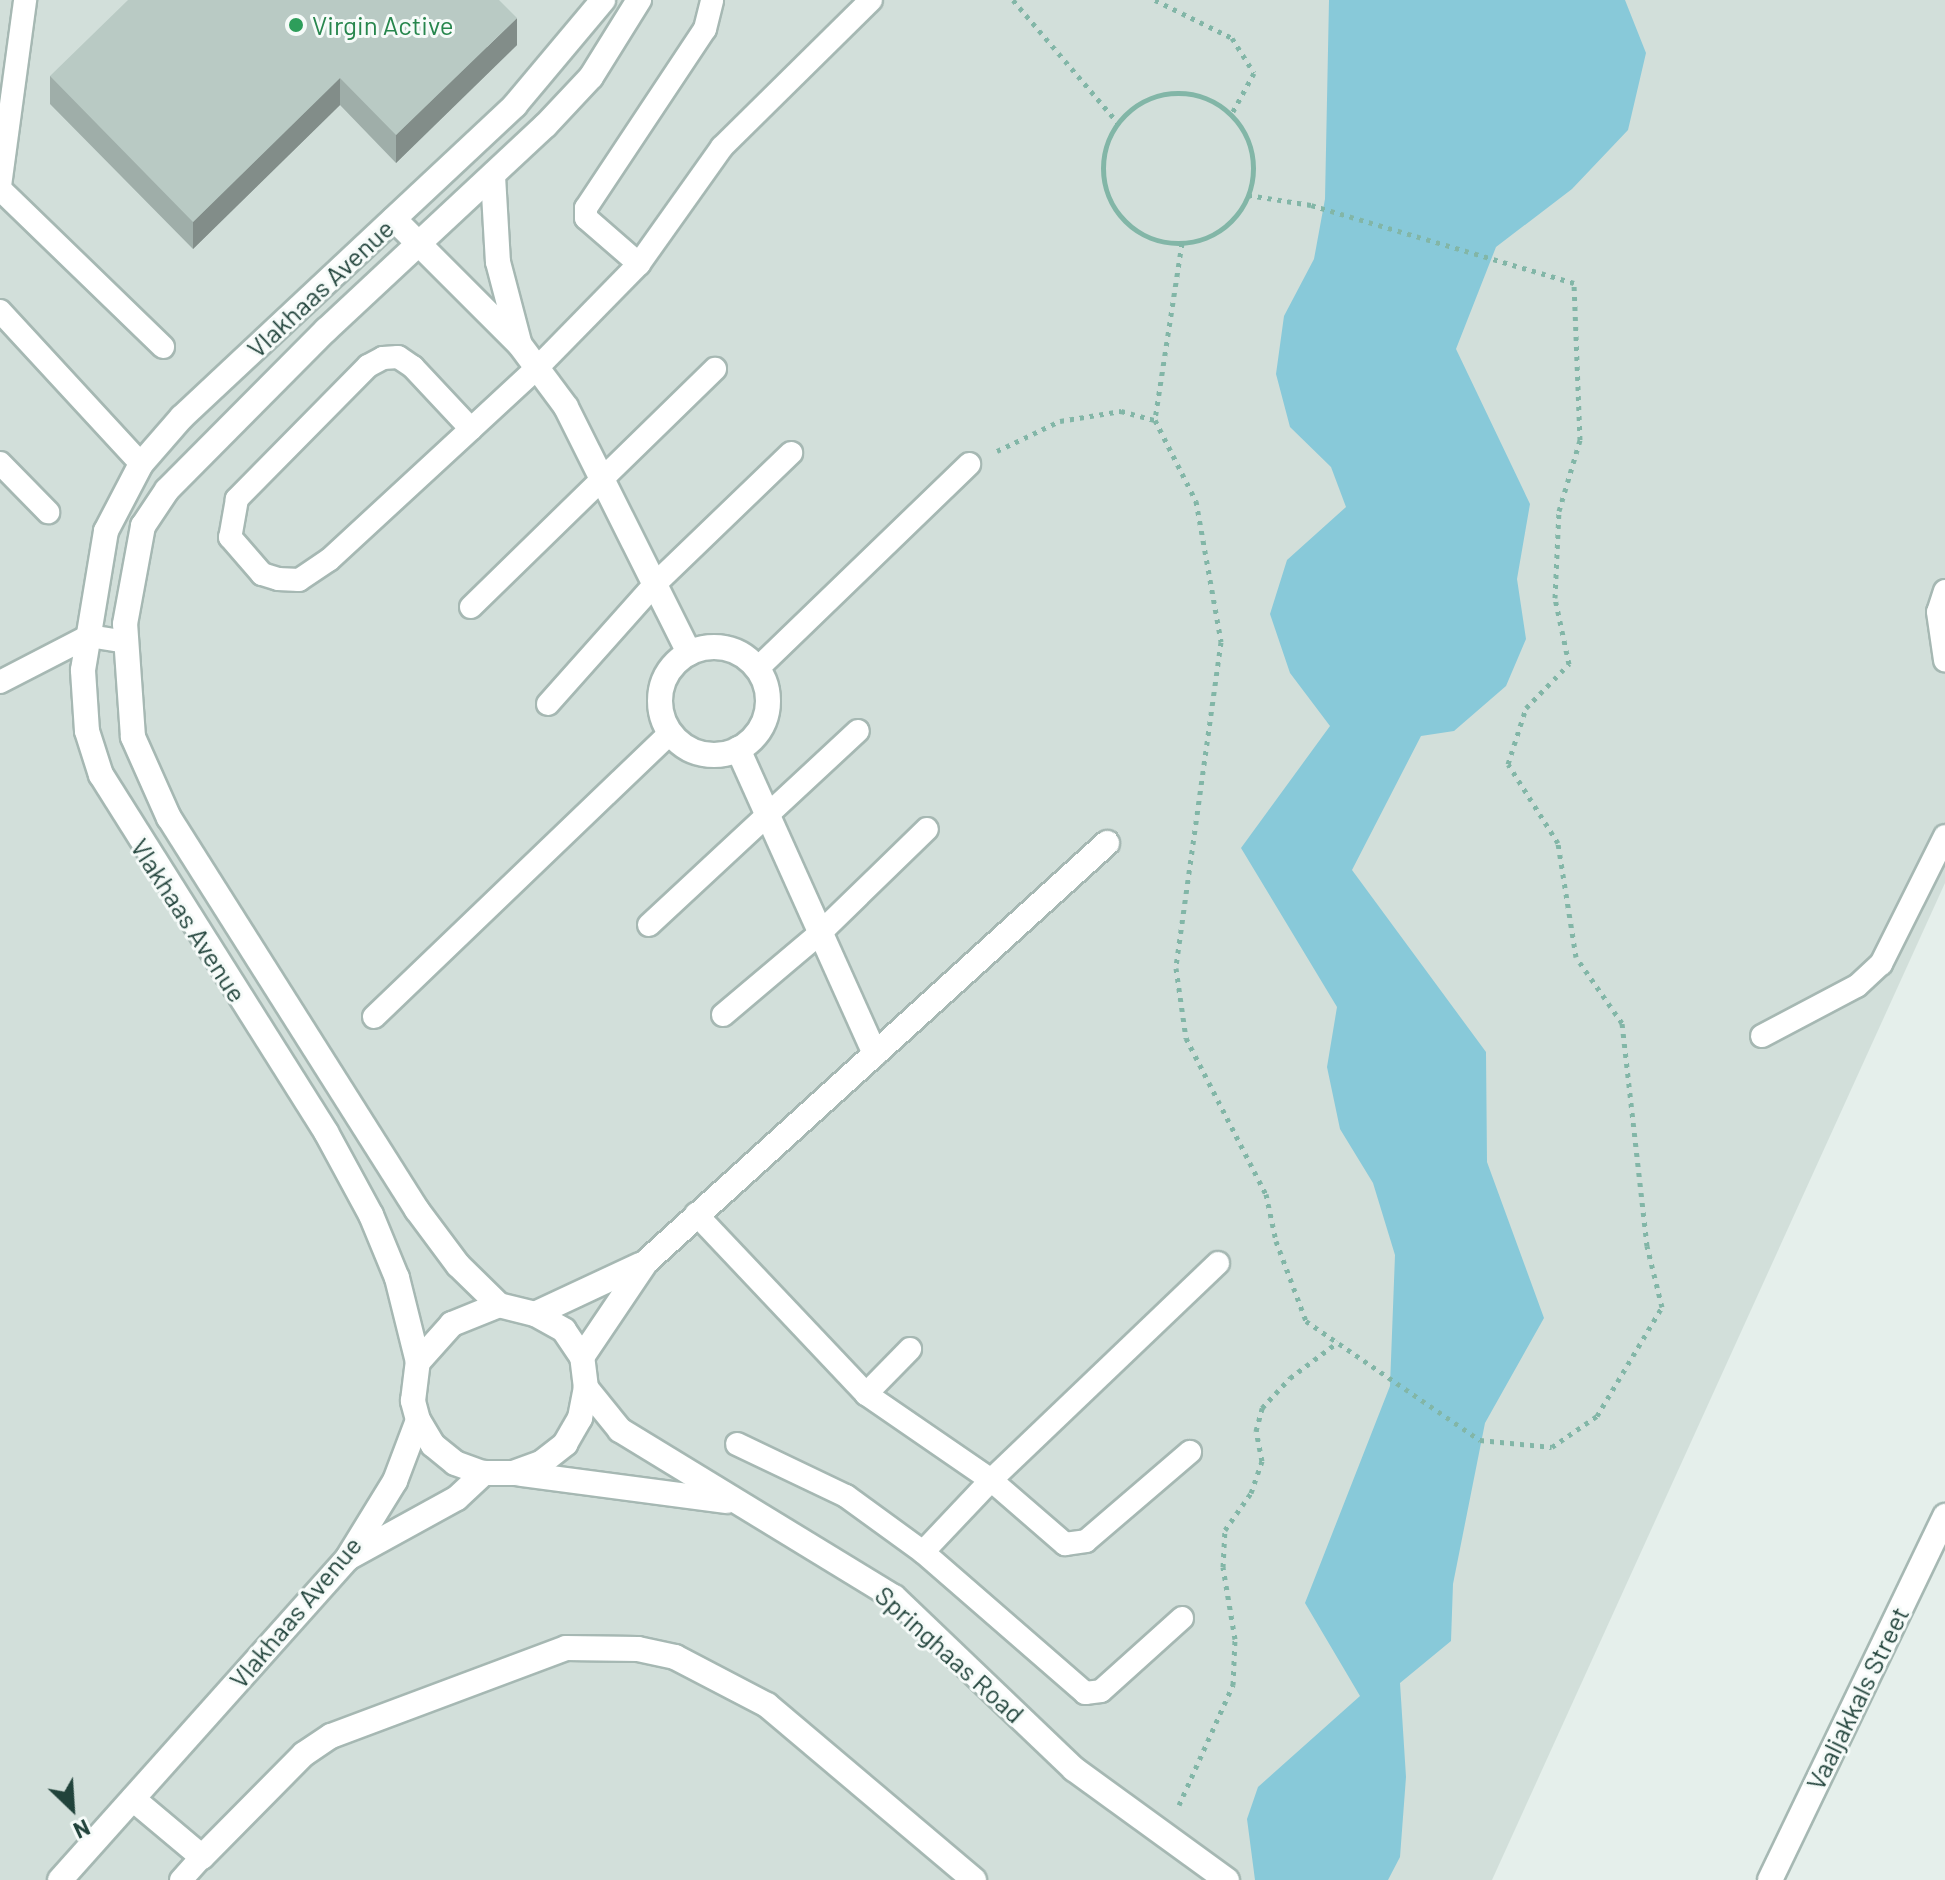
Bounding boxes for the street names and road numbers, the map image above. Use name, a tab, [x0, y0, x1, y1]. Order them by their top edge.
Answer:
street label: Vlakhaas Avenue	[240, 212, 400, 364]
street label: Vlakhaas Avenue	[125, 832, 253, 1008]
street label: Vlakhaas Avenue	[222, 1530, 368, 1694]
street label: Springhaas Road	[869, 1579, 1031, 1729]
street label: Vaaljakkals Street	[1799, 1601, 1915, 1795]

